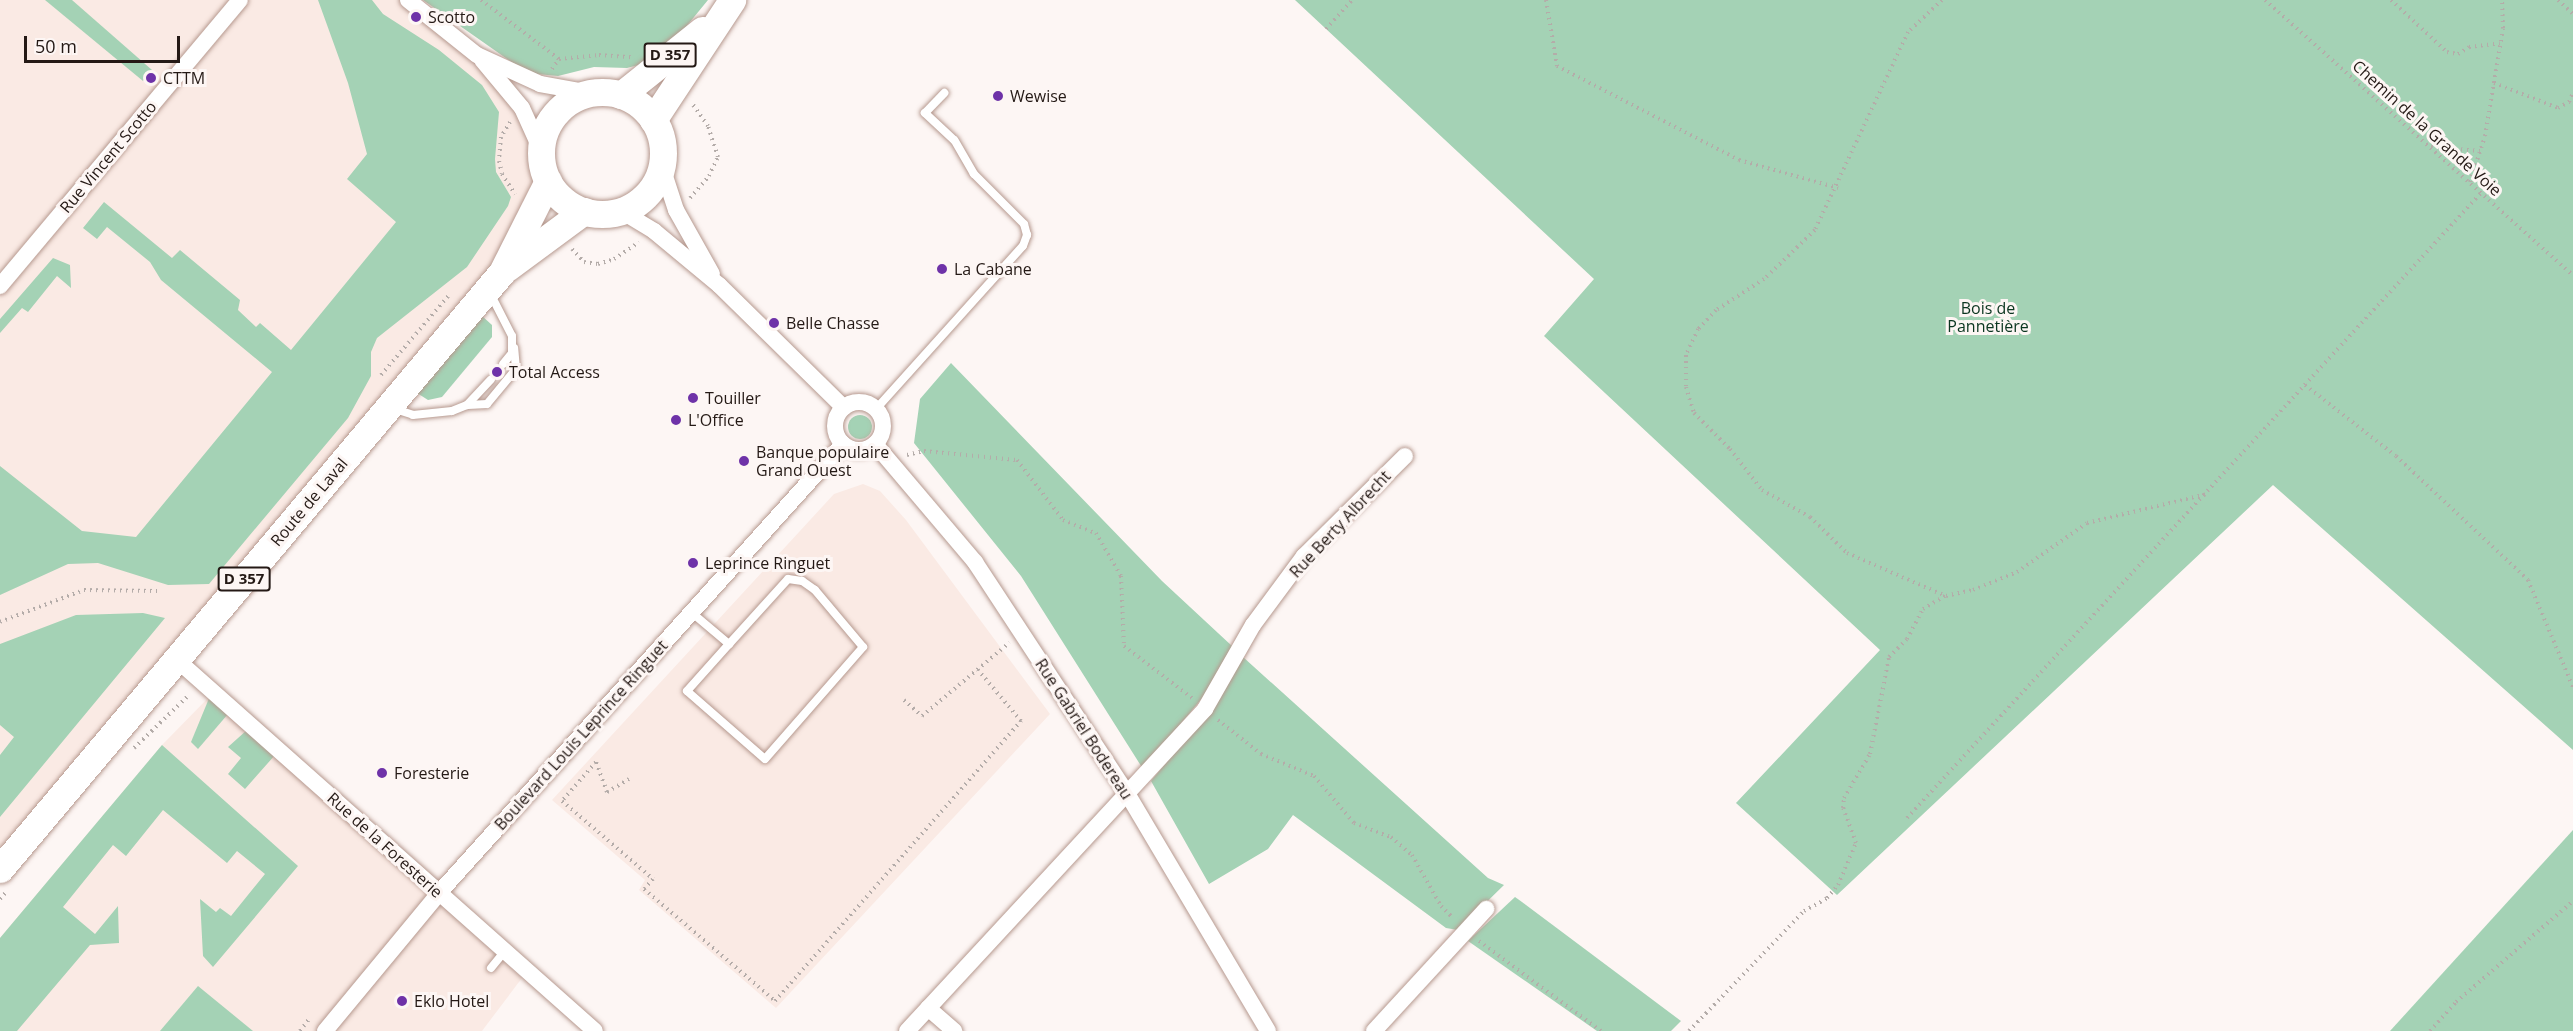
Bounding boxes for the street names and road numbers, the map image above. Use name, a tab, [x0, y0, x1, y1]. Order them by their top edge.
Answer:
road number: D 357	[643, 43, 697, 67]
street label: Chemin de la Grande Voie	[2349, 56, 2505, 200]
street label: Rue Vincent Scotto	[56, 97, 160, 217]
street label: Route de Laval	[267, 454, 351, 550]
street label: Rue Berty Albrecht	[1286, 467, 1394, 581]
road number: D 357	[217, 567, 271, 591]
street label: Boulevard Louis Leprince Ringuet	[491, 636, 671, 834]
street label: Rue Gabriel Bodereau	[1031, 655, 1137, 803]
street label: Rue de la Foresterie	[324, 788, 446, 902]

